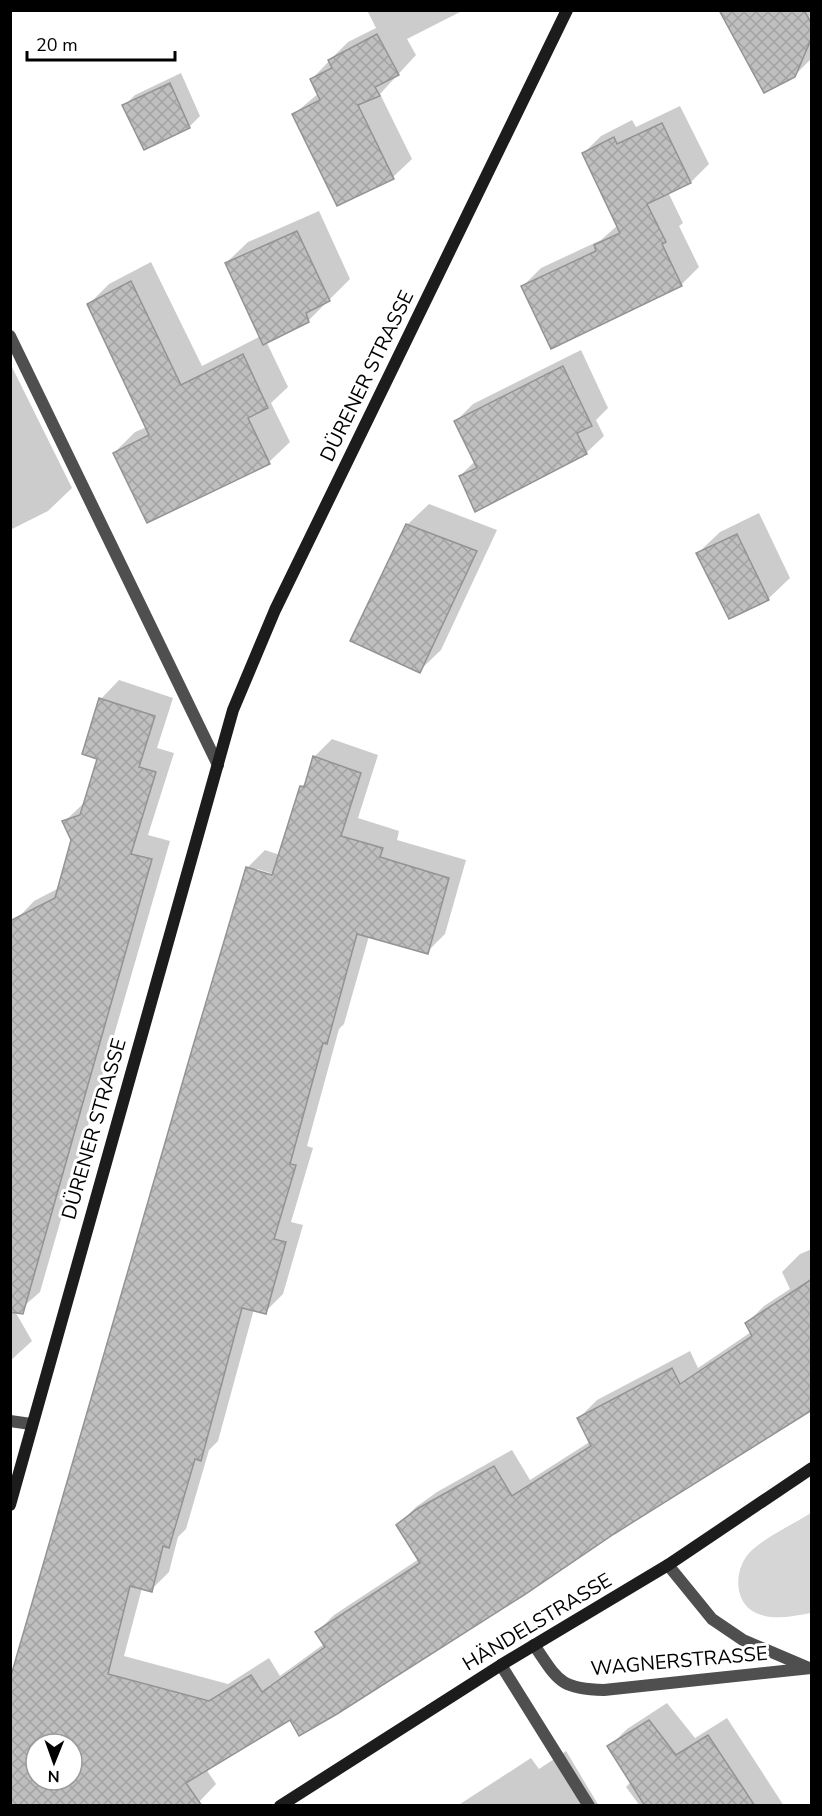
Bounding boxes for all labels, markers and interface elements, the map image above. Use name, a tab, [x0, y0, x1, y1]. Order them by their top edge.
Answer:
scale bar	[27, 24, 176, 62]
text: 20 m	[36, 33, 78, 57]
street label: DÜRENER STRASSE	[314, 286, 420, 466]
street label: DÜRENER STRASSE	[55, 1035, 133, 1223]
street label: HÄNDELSTRASSE	[457, 1567, 617, 1677]
street label: WAGNERSTRASSE	[589, 1640, 769, 1682]
north arrow	[24, 1732, 84, 1792]
text: N	[48, 1765, 60, 1787]

